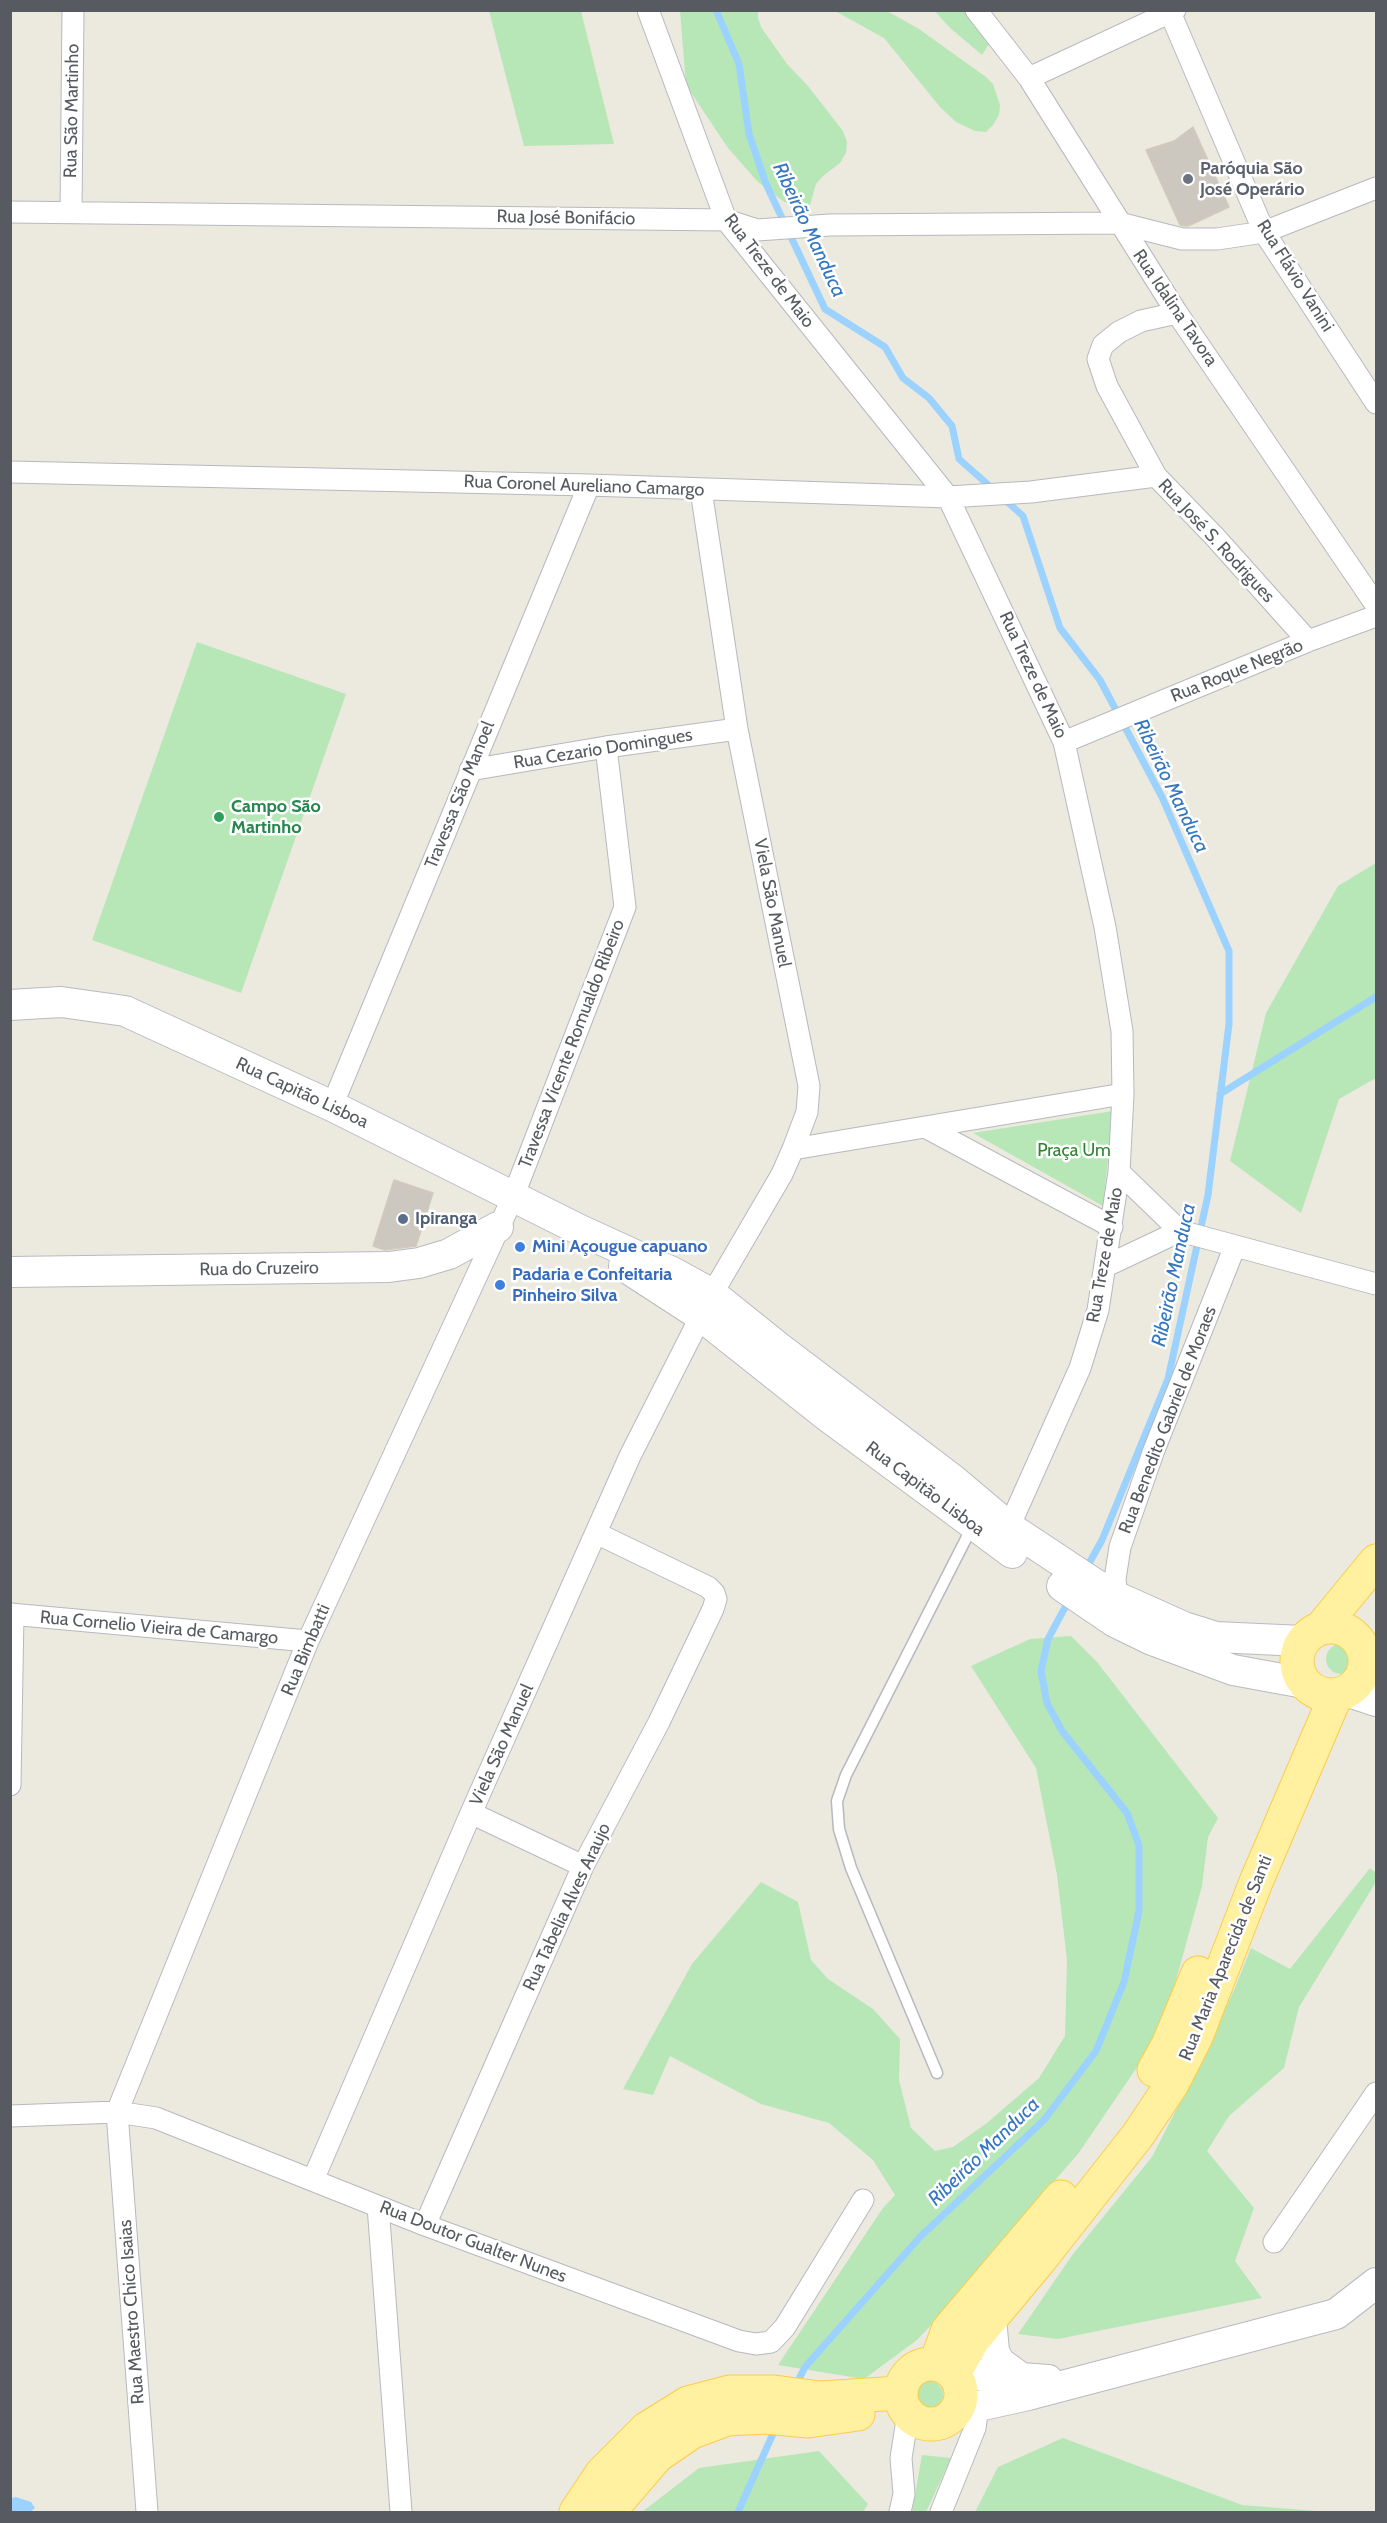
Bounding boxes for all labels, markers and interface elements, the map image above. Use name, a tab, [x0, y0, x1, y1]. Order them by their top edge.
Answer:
street label: Rua São Martinho	[60, 44, 84, 178]
place label: Paróquia São José Operário	[1200, 158, 1304, 201]
water label: Ribeirão Manduca	[767, 159, 851, 301]
marker: Paróquia São José Operário	[1181, 172, 1195, 186]
street label: Rua José Bonifácio	[497, 206, 635, 230]
street label: Rua Treze de Maio	[719, 210, 819, 332]
street label: Rua Flávio Vanini	[1252, 216, 1338, 336]
street label: Rua Idalina Tavora	[1128, 246, 1222, 370]
street label: Rua Coronel Aureliano Camargo	[463, 471, 705, 501]
street label: Rua José S. Rodrigues	[1153, 475, 1279, 607]
street label: Rua Treze de Maio	[994, 608, 1072, 742]
street label: Rua Roque Negrão	[1168, 635, 1306, 707]
water label: Ribeirão Manduca	[1128, 715, 1214, 857]
street label: Travessa São Manoel	[421, 718, 499, 872]
street label: Rua Cezario Domingues	[512, 724, 694, 774]
place label: Campo São Martinho	[231, 796, 321, 838]
marker: Campo São Martinho	[212, 810, 226, 824]
street label: Viela São Manuel	[749, 837, 795, 969]
street label: Travessa Vicente Romualdo Ribeiro	[514, 917, 630, 1171]
street label: Rua Capitão Lisboa	[232, 1053, 372, 1133]
park label: Praça Um	[1037, 1140, 1111, 1162]
street label: Rua Treze de Maio	[1082, 1186, 1128, 1324]
water label: Ribeirão Manduca	[1147, 1201, 1201, 1349]
place label: Ipiranga	[415, 1208, 477, 1230]
marker: Ipiranga	[396, 1212, 410, 1226]
place label: Mini Açougue capuano	[532, 1236, 708, 1258]
marker: Mini Açougue capuano	[513, 1240, 527, 1254]
street label: Rua do Cruzeiro	[199, 1257, 319, 1281]
place label: Padaria e Confeitaria Pinheiro Silva	[512, 1264, 672, 1306]
marker: Padaria e Confeitaria Pinheiro Silva	[493, 1278, 507, 1292]
street label: Rua Benedito Gabriel de Moraes	[1115, 1303, 1221, 1537]
street label: Rua Capitão Lisboa	[861, 1437, 989, 1541]
street label: Rua Bimbatti	[277, 1601, 335, 1699]
street label: Rua Cornelio Vieira de Camargo	[39, 1607, 279, 1649]
street label: Viela São Manuel	[466, 1681, 538, 1809]
street label: Rua Tabelia Alves Araujo	[519, 1820, 615, 1994]
street label: Rua Maria Aparecida de Santi	[1175, 1852, 1277, 2064]
water label: Ribeirão Manduca	[923, 2093, 1045, 2211]
street label: Rua Doutor Gualter Nunes	[376, 2196, 570, 2288]
street label: Rua Maestro Chico Isaias	[115, 2219, 149, 2405]

